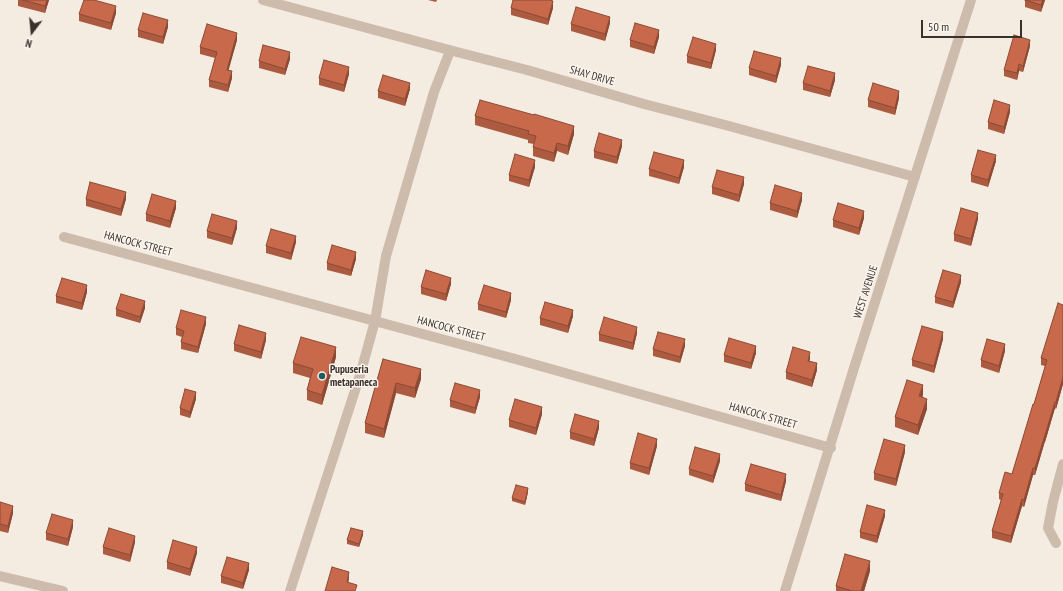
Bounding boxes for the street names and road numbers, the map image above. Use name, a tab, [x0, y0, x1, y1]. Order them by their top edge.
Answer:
street label: SHAY DRIVE	[568, 63, 616, 89]
street label: HANCOCK STREET	[103, 229, 173, 259]
street label: WEST AVENUE	[851, 264, 881, 320]
street label: HANCOCK STREET	[416, 314, 486, 344]
street label: HANCOCK STREET	[728, 400, 798, 432]

